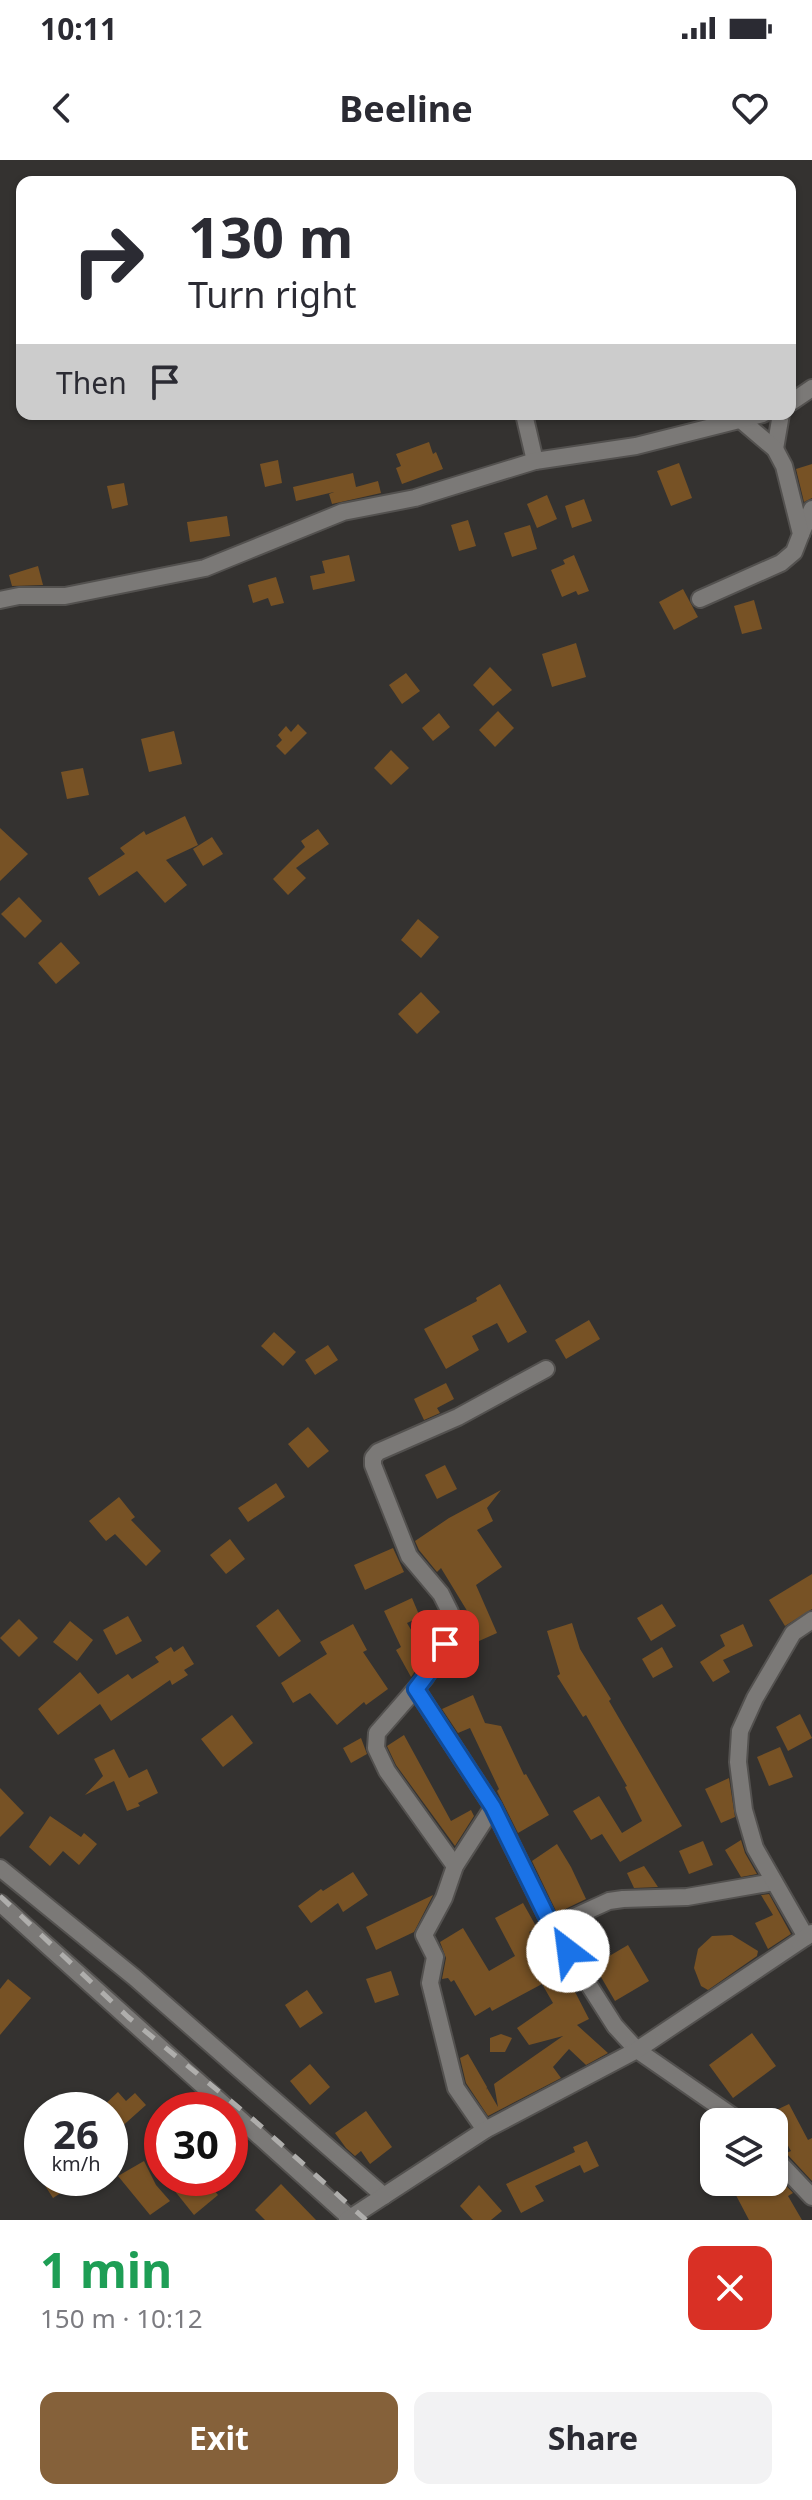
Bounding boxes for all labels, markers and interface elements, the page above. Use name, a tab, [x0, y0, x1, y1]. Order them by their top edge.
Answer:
text: 10:11	[40, 8, 117, 49]
text: Beeline	[339, 84, 473, 133]
icon: back	[40, 86, 84, 130]
icon: heart	[728, 86, 772, 130]
text: 130 m	[188, 198, 353, 274]
icon: right	[56, 208, 160, 312]
text: Turn right	[188, 270, 356, 319]
icon: arrive	[143, 360, 187, 404]
text: Then	[56, 362, 127, 403]
pin	[411, 1610, 479, 1678]
icon: arrive	[423, 1622, 467, 1666]
position arrow	[526, 1909, 610, 1993]
speed limit sign: 30	[144, 2092, 248, 2196]
text: 26	[53, 2106, 99, 2161]
map controls	[700, 2108, 788, 2196]
button: layers	[700, 2108, 788, 2196]
text: km/h	[51, 2150, 101, 2177]
text: 1 min	[40, 2237, 172, 2302]
button: close	[688, 2246, 772, 2330]
text: 150 m · 10:12	[40, 2300, 203, 2336]
button: Exit	[40, 2392, 398, 2484]
button: Share	[414, 2392, 772, 2484]

